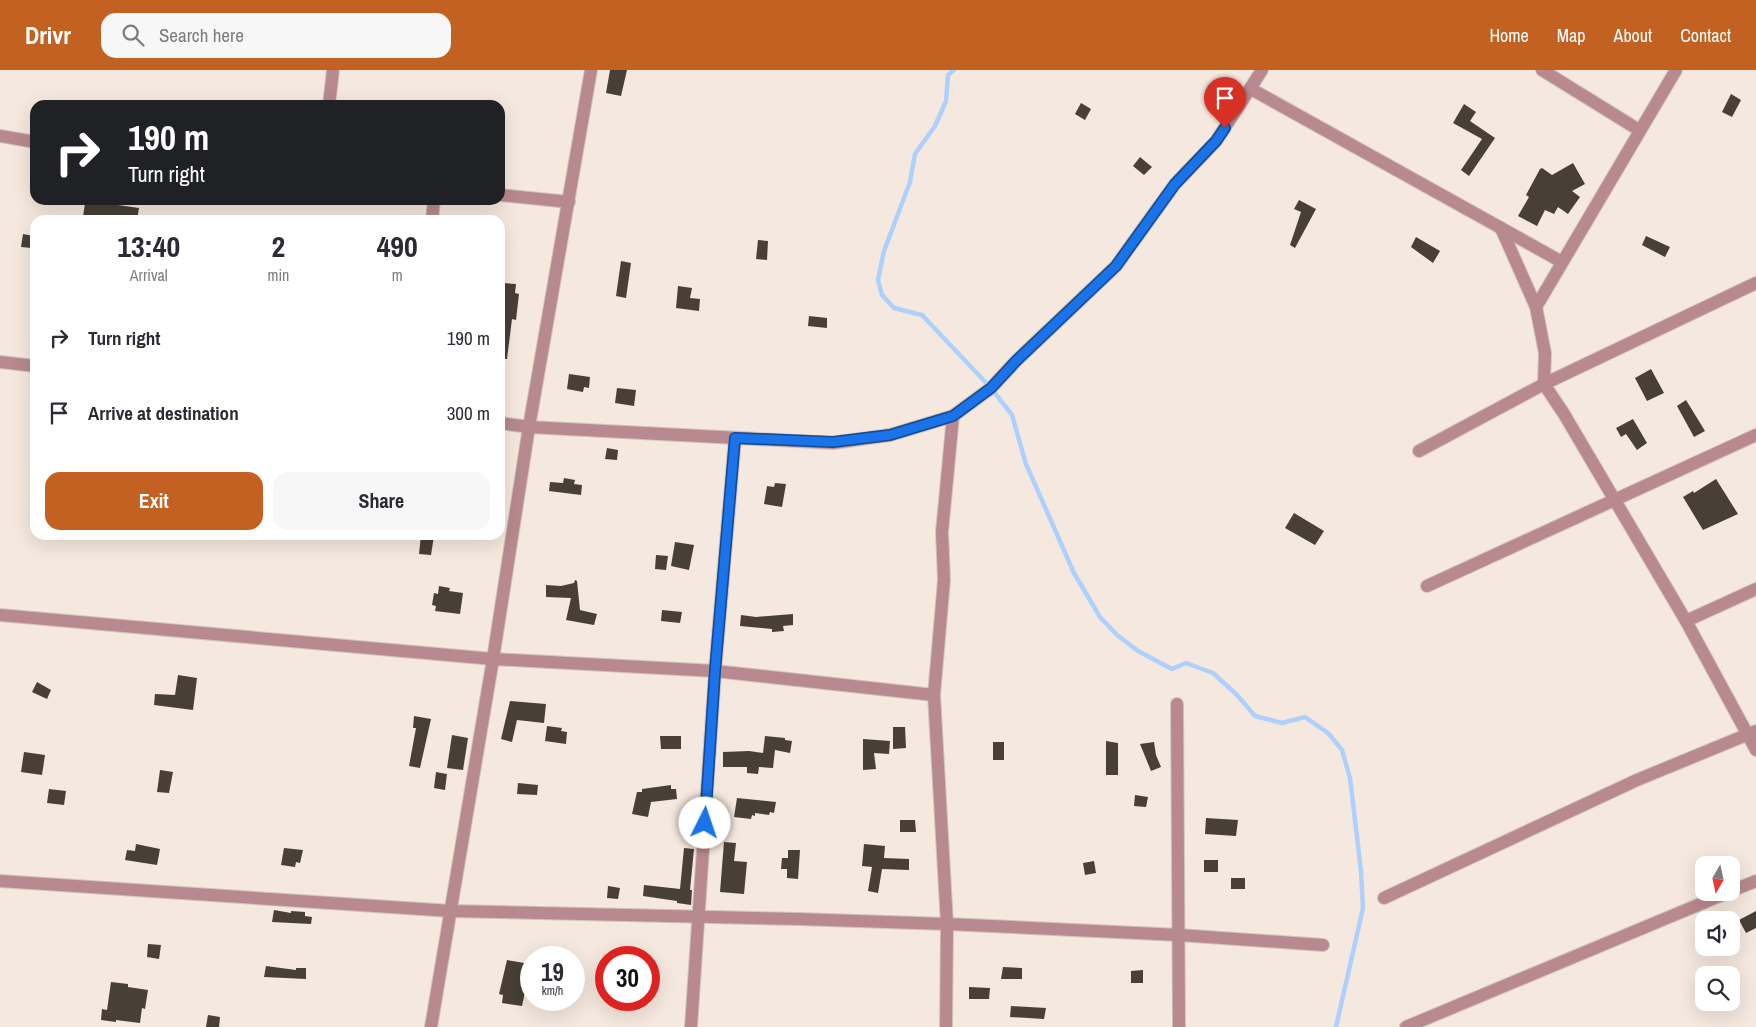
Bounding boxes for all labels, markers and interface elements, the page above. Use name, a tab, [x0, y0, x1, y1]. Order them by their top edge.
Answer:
search box	[101, 13, 451, 58]
text: Drivr	[25, 19, 71, 51]
icon: search	[119, 21, 147, 49]
text: Search here	[159, 22, 244, 48]
text: Home	[1489, 23, 1529, 48]
text: Map	[1557, 23, 1586, 48]
text: About	[1614, 23, 1652, 48]
text: Contact	[1680, 23, 1731, 48]
pin	[1204, 77, 1246, 128]
icon: arrive	[1211, 84, 1239, 112]
text: 190 m	[128, 114, 209, 161]
icon: right	[45, 120, 110, 185]
text: Turn right	[128, 159, 205, 189]
text: 13:40	[117, 226, 180, 266]
text: 2	[272, 226, 285, 266]
text: 490	[377, 226, 418, 266]
text: Arrival	[130, 264, 168, 286]
text: min	[267, 264, 289, 286]
text: m	[392, 264, 403, 286]
icon: right	[45, 324, 73, 352]
text: Turn right	[88, 325, 160, 351]
text: 190 m	[447, 325, 490, 351]
icon: arrive	[45, 399, 73, 427]
text: Arrive at destination	[88, 400, 239, 426]
text: 300 m	[447, 400, 490, 426]
button: Exit	[45, 472, 263, 530]
button: Share	[273, 472, 490, 530]
position arrow	[678, 796, 730, 848]
north arrow	[1695, 856, 1740, 901]
map controls	[1695, 856, 1740, 1011]
button: sound	[1695, 911, 1740, 956]
speed limit sign: 30	[595, 946, 660, 1011]
text: 19	[541, 955, 564, 989]
button: search	[1695, 966, 1740, 1011]
text: km/h	[542, 983, 563, 999]

